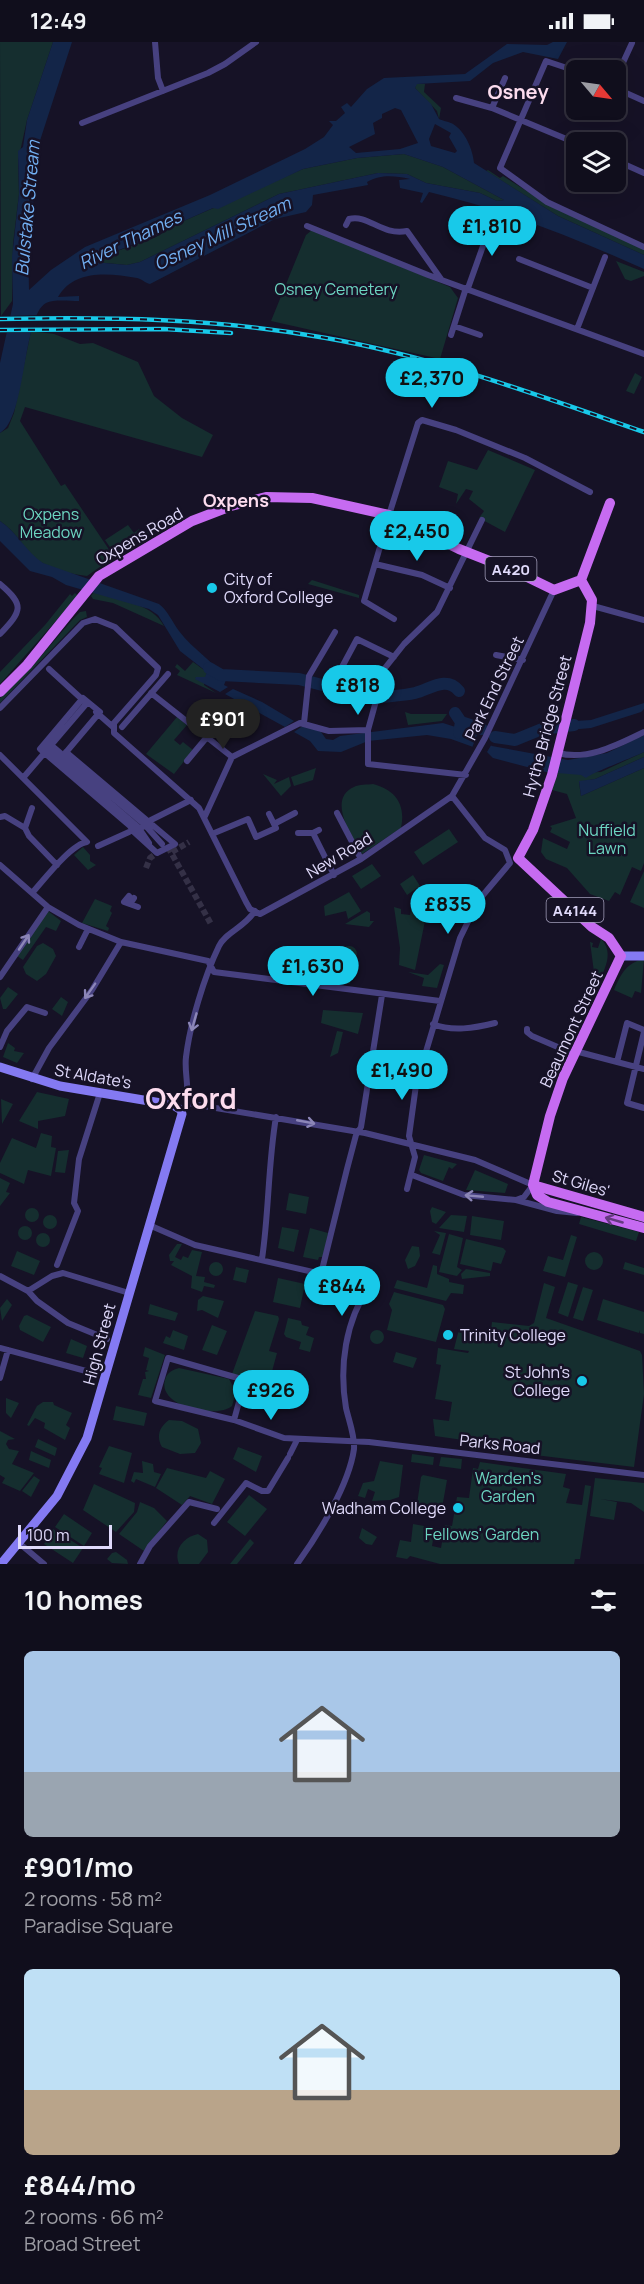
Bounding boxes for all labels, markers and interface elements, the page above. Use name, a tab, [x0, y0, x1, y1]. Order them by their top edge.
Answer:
text: 12:49	[30, 6, 87, 36]
north arrow	[566, 60, 626, 120]
map controls	[566, 60, 626, 192]
district label: Osney	[487, 78, 549, 105]
button: layers	[566, 132, 626, 192]
water label: Bulstake Stream	[9, 138, 45, 277]
water label: Osney Mill Stream	[150, 190, 296, 275]
water label: River Thames	[75, 203, 187, 274]
pin: £1,810	[443, 206, 541, 257]
text: £1,810	[462, 212, 522, 239]
park label: Osney Cemetery	[274, 278, 398, 300]
pin: £2,370	[383, 358, 481, 409]
text: £2,370	[400, 364, 464, 391]
district label: Oxpens	[203, 488, 269, 512]
street label: Oxpens Road	[91, 502, 187, 570]
park label: Oxpens Meadow	[20, 503, 82, 543]
pin: £2,450	[368, 511, 466, 562]
text: £2,450	[384, 517, 450, 544]
road number: A420	[486, 557, 536, 581]
place label: City of Oxford College	[224, 568, 333, 608]
marker: City of Oxford College	[205, 581, 219, 595]
street label: Park End Street	[459, 632, 529, 744]
street label: Hythe Bridge Street	[517, 652, 577, 800]
pin: £818	[322, 665, 394, 716]
text: £818	[336, 671, 380, 698]
pin: £901	[187, 699, 259, 750]
text: £901	[200, 705, 246, 732]
park label: Nuffield Lawn	[578, 819, 636, 859]
street label: New Road	[302, 827, 376, 883]
pin: £835	[412, 884, 484, 935]
text: £835	[424, 890, 472, 917]
road number: A4144	[546, 898, 604, 922]
one-way arrow	[18, 934, 30, 951]
pin: £1,630	[264, 946, 362, 997]
text: £1,630	[282, 952, 344, 979]
street label: Beaumont Street	[534, 967, 608, 1091]
one-way arrow	[84, 983, 96, 999]
one-way arrow	[188, 1012, 199, 1031]
pin: £1,490	[353, 1050, 451, 1101]
text: £1,490	[371, 1056, 433, 1083]
street label: St Aldate's	[53, 1058, 133, 1094]
district label: Oxford	[145, 1079, 237, 1117]
one-way arrow	[296, 1117, 316, 1128]
street label: St Giles'	[550, 1164, 612, 1202]
one-way arrow	[465, 1190, 484, 1201]
one-way arrow	[604, 1214, 623, 1225]
pin: £844	[306, 1266, 378, 1317]
text: £844	[318, 1272, 366, 1299]
street label: High Street	[78, 1301, 120, 1387]
place label: Trinity College	[460, 1324, 566, 1346]
marker: Trinity College	[441, 1328, 455, 1342]
place label: St John's College	[505, 1361, 570, 1401]
pin: £926	[235, 1370, 307, 1421]
marker: St John's College	[575, 1374, 589, 1388]
text: £926	[247, 1376, 295, 1403]
street label: Parks Road	[458, 1429, 542, 1459]
park label: Warden's Garden	[475, 1467, 541, 1507]
place label: Wadham College	[322, 1497, 446, 1519]
marker: Wadham College	[451, 1501, 465, 1515]
scale bar	[18, 1522, 112, 1550]
park label: Fellows' Garden	[425, 1523, 539, 1545]
text: 100 m	[27, 1524, 70, 1546]
text: 10 homes	[24, 1582, 143, 1618]
icon: filters	[587, 1584, 620, 1617]
icon: home	[268, 1690, 376, 1798]
text: £901/mo	[24, 1849, 133, 1885]
text: 2 rooms · 58 m²	[24, 1885, 162, 1912]
text: Paradise Square	[24, 1912, 173, 1939]
icon: home	[268, 2008, 376, 2116]
text: £844/mo	[24, 2167, 136, 2203]
text: 2 rooms · 66 m²	[24, 2203, 164, 2230]
text: Broad Street	[24, 2230, 141, 2257]

